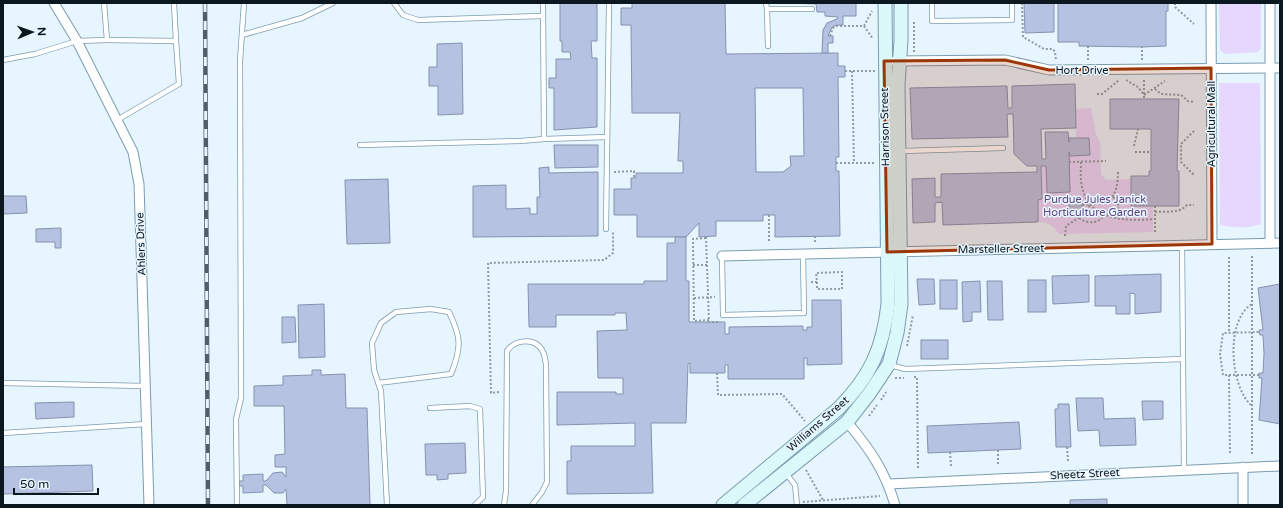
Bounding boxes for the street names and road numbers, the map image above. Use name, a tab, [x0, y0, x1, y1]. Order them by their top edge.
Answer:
street label: Hort Drive	[1055, 64, 1109, 77]
street label: Agricultural Mall	[1205, 81, 1218, 167]
street label: Harrison Street	[878, 88, 892, 166]
street label: Ahlers Drive	[133, 212, 149, 276]
street label: Marsteller Street	[957, 242, 1045, 256]
street label: Williams Street	[784, 394, 852, 454]
street label: Sheetz Street	[1050, 466, 1120, 482]

